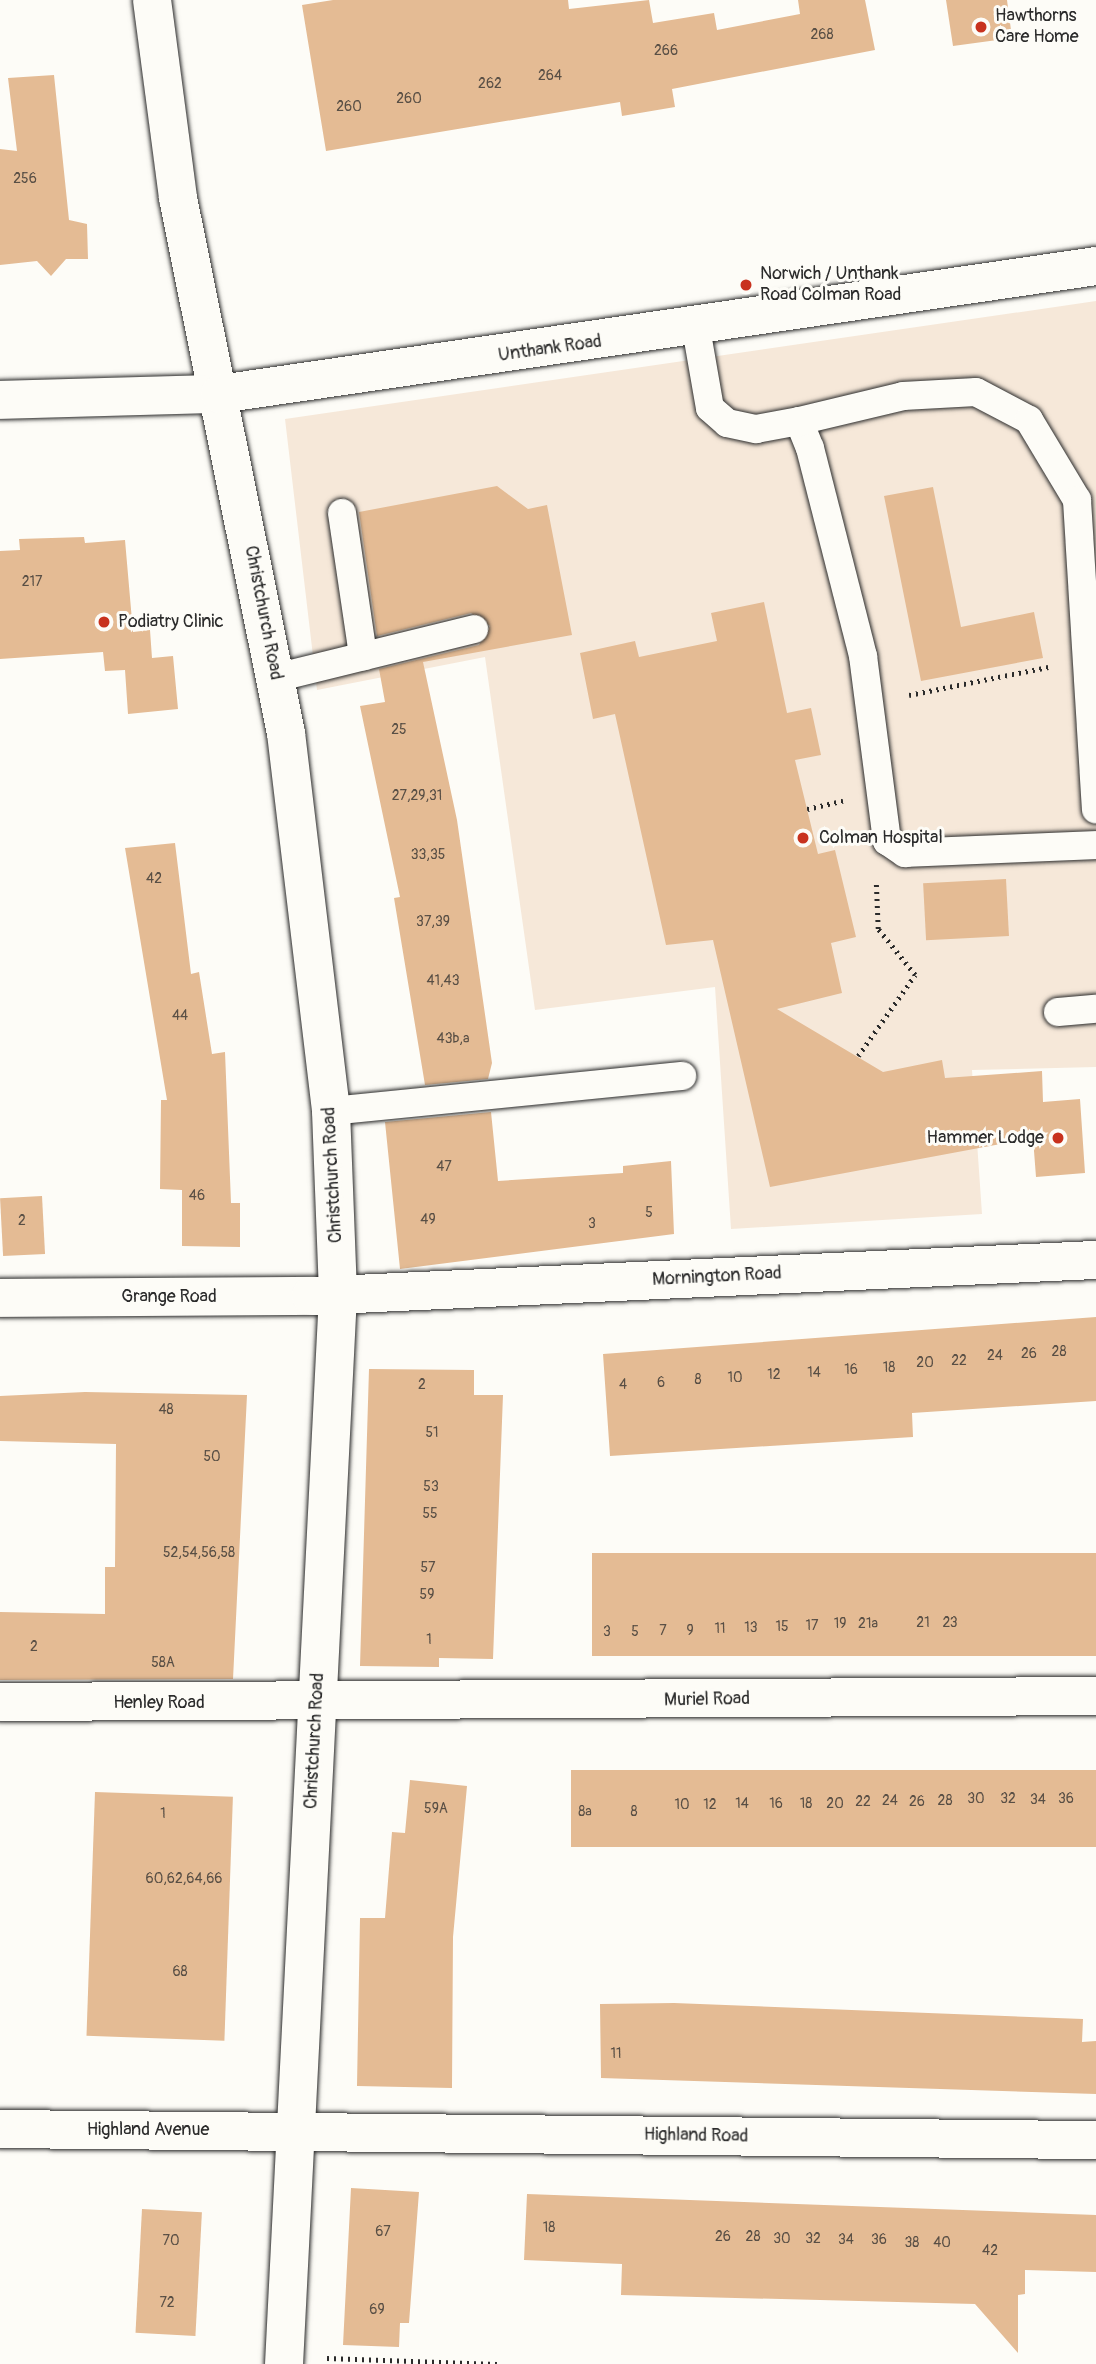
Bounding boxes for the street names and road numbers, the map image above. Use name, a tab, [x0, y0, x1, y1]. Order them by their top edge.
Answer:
street label: Unthank Road	[497, 331, 603, 367]
street label: Christchurch Road	[239, 544, 287, 682]
street label: Christchurch Road	[319, 1106, 347, 1244]
street label: Mornington Road	[652, 1263, 782, 1291]
street label: Grange Road	[121, 1286, 217, 1308]
street label: Christchurch Road	[301, 1672, 329, 1810]
street label: Muriel Road	[664, 1688, 750, 1712]
street label: Henley Road	[113, 1692, 205, 1714]
street label: Highland Avenue	[87, 2119, 209, 2141]
street label: Highland Road	[644, 2124, 748, 2148]

